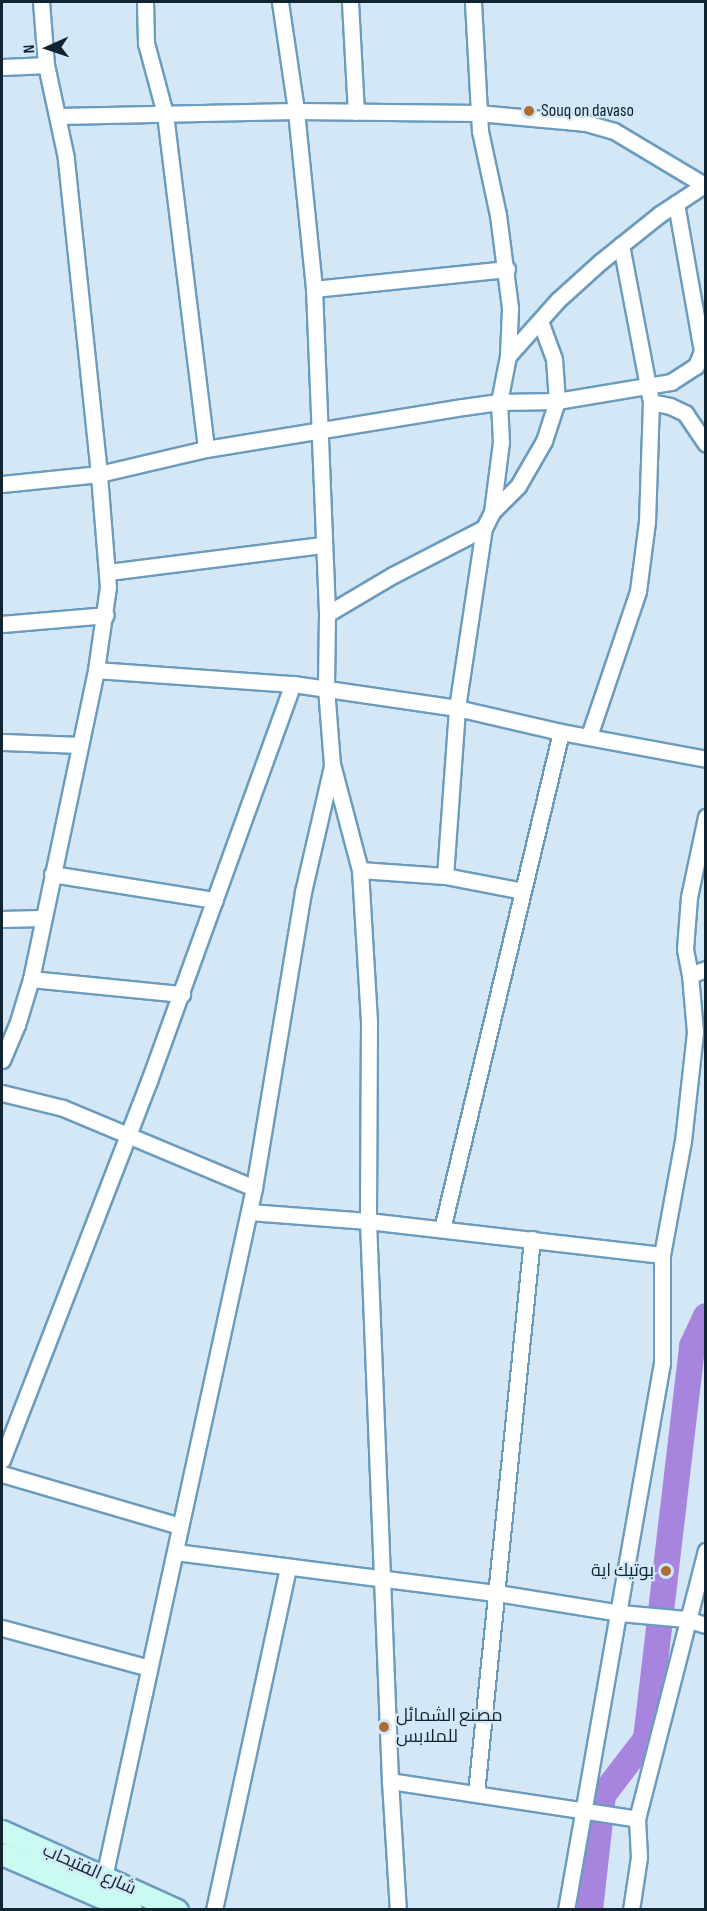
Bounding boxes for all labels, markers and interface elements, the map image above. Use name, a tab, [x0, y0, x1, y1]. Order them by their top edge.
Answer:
north arrow	[18, 18, 78, 78]
text: N	[20, 44, 39, 54]
place label: Souq on davaso	[541, 100, 634, 122]
marker: Souq on davaso	[522, 104, 536, 118]
place label: بوتيك اية	[591, 1560, 654, 1582]
marker: بوتيك اية	[659, 1564, 673, 1578]
place label: مصنع الشمائل للملابس	[396, 1706, 503, 1748]
marker: مصنع الشمائل للملابس	[377, 1720, 391, 1734]
street label: شارع الفتيحاب	[39, 1840, 139, 1900]

